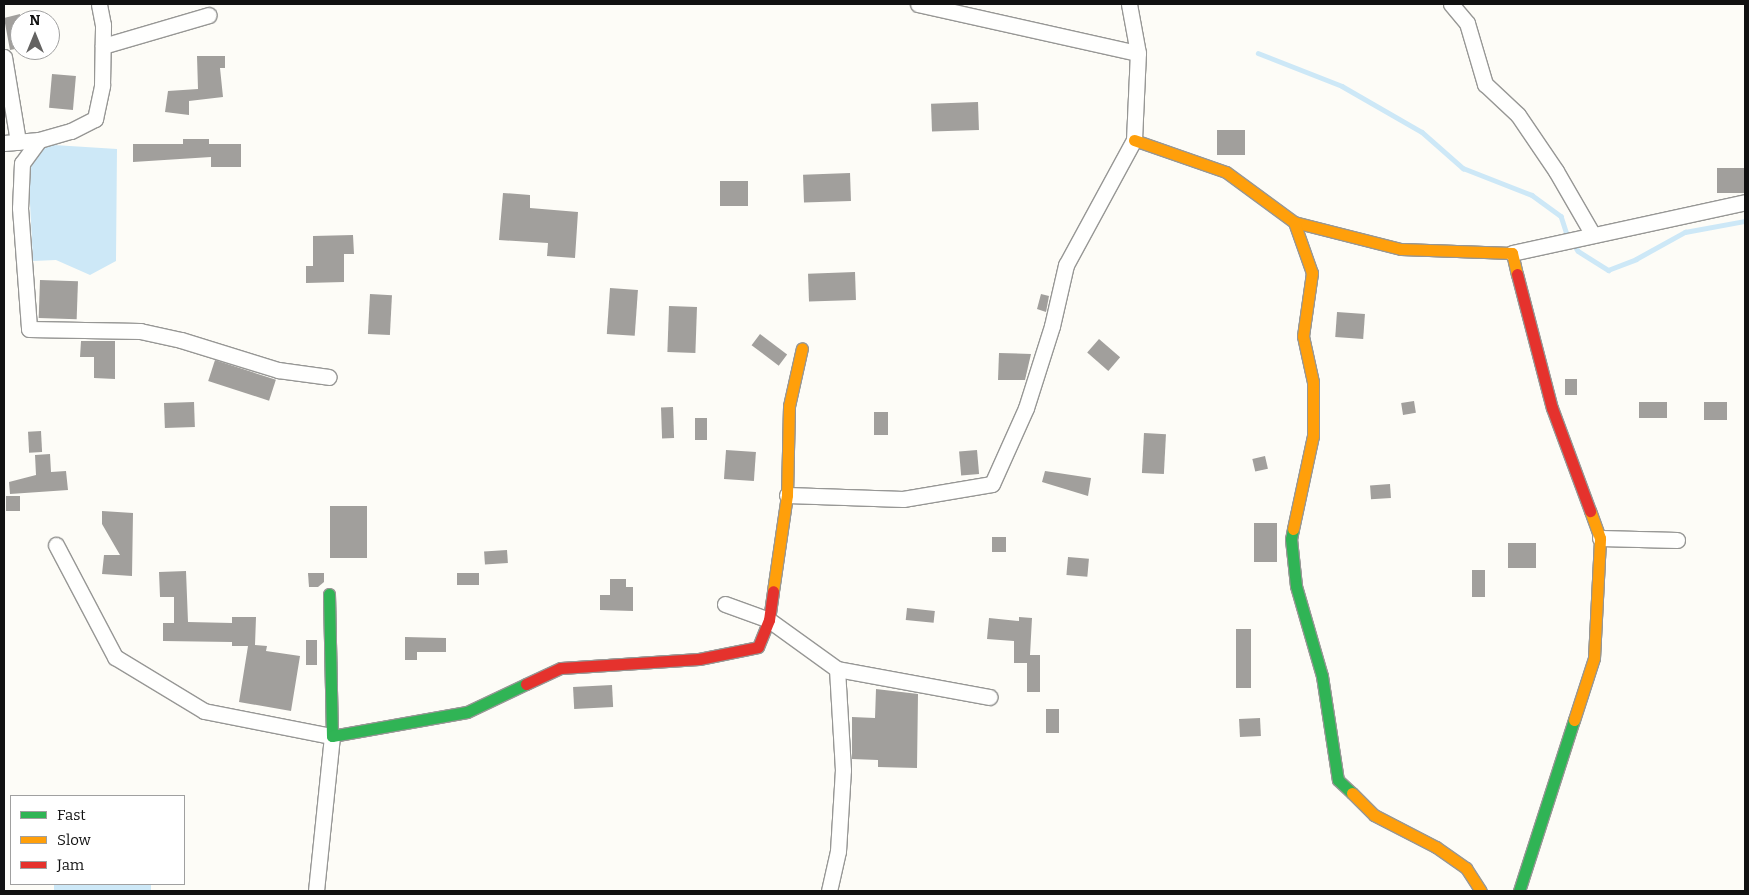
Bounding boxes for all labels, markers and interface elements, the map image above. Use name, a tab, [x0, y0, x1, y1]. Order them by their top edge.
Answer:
north arrow	[10, 10, 60, 60]
text: N	[30, 12, 40, 29]
legend	[10, 795, 185, 885]
text: Fast	[57, 806, 86, 824]
text: Slow	[57, 831, 91, 849]
text: Jam	[57, 856, 84, 874]

